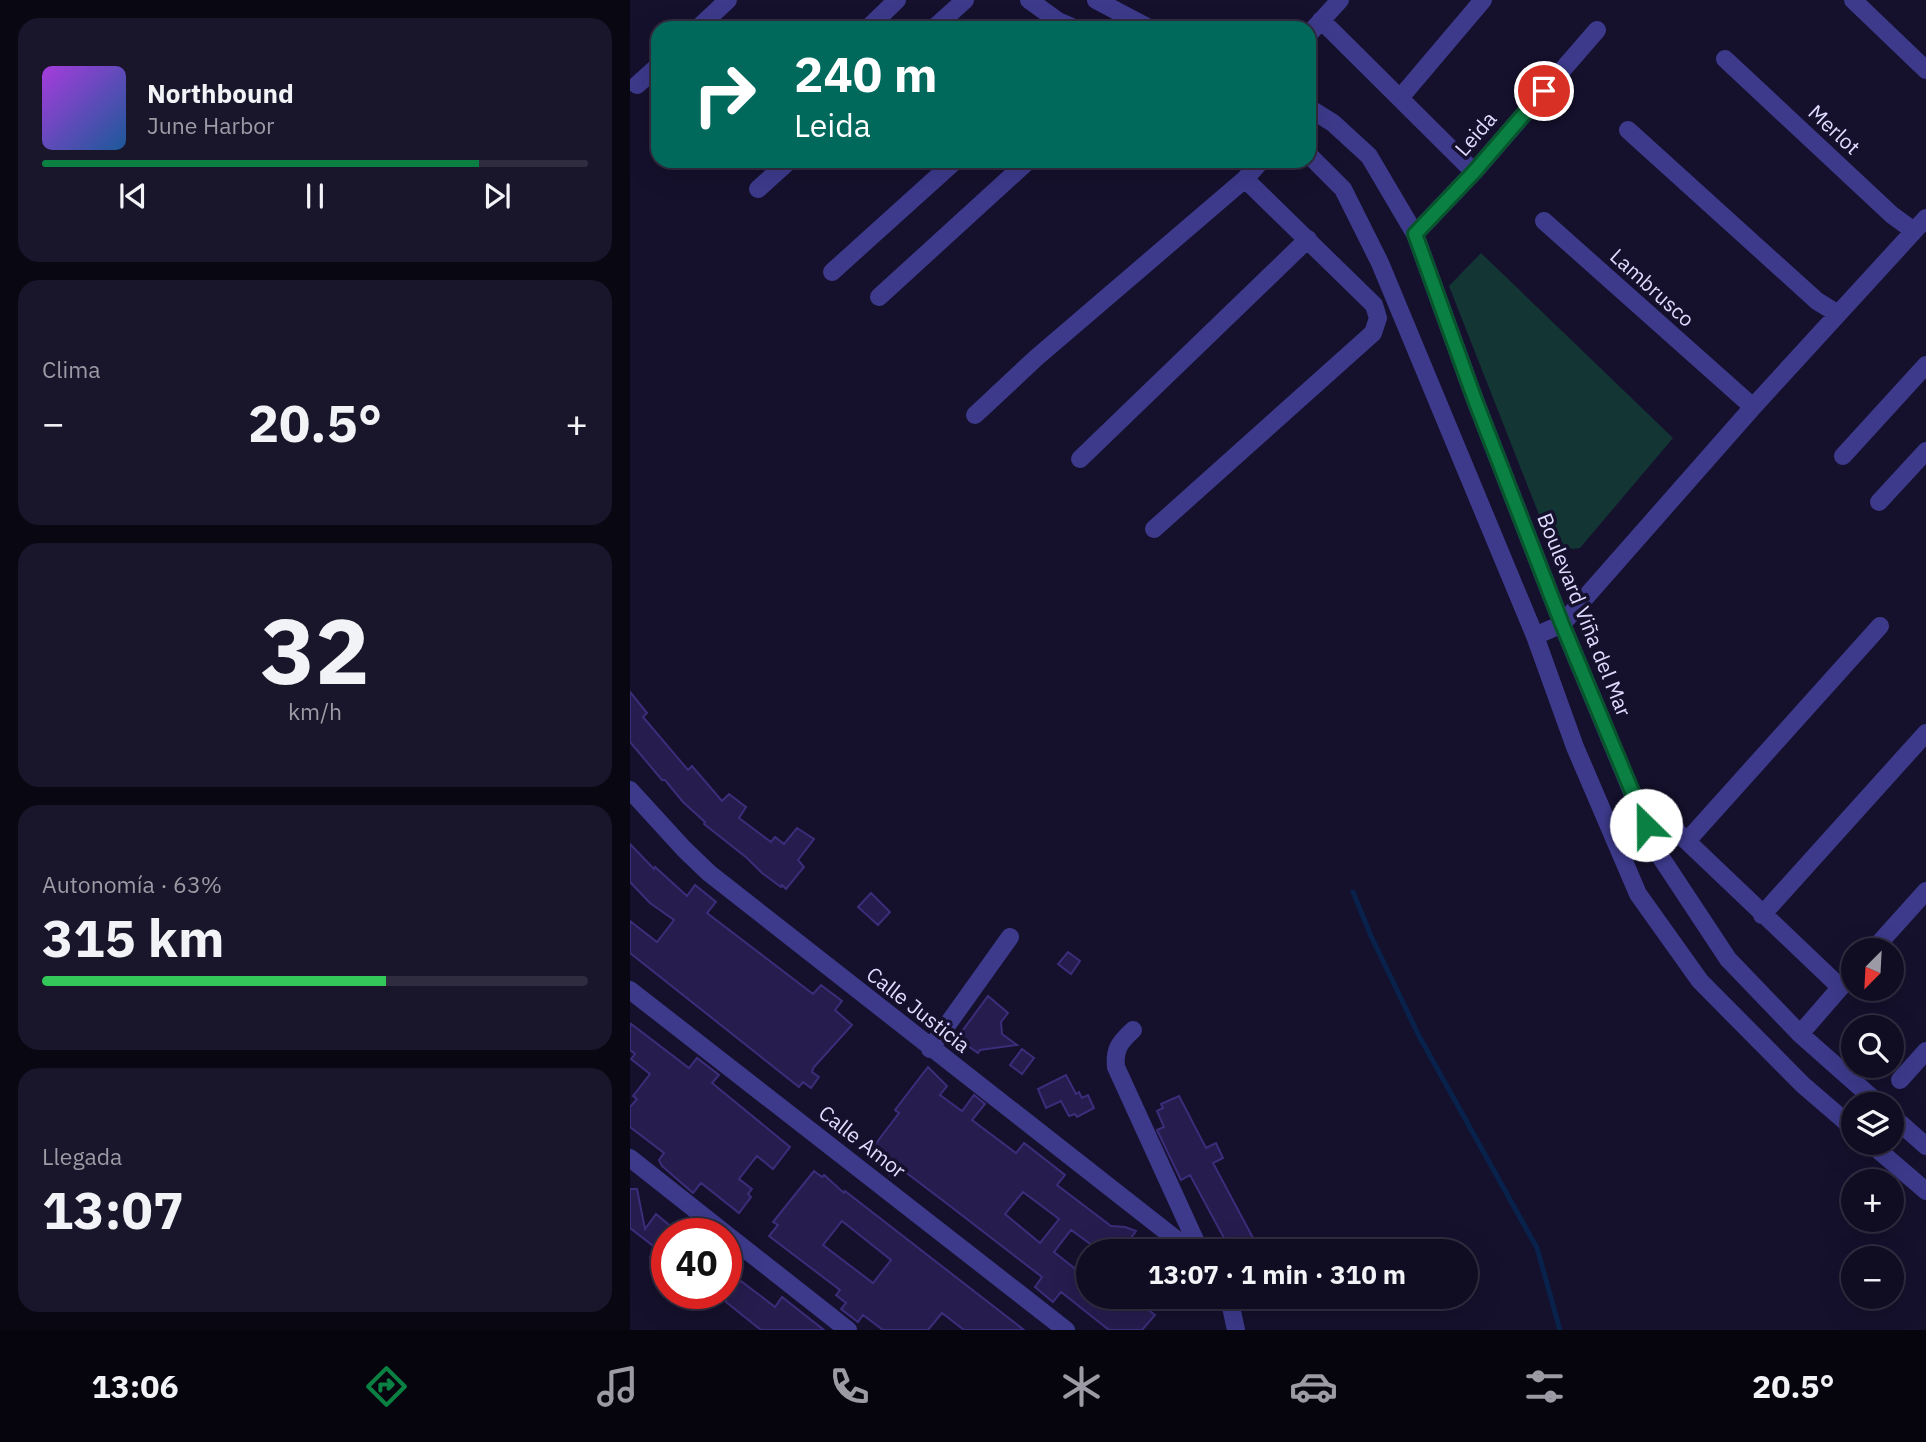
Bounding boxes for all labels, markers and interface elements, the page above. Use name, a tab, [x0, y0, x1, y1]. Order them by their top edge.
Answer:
text: 240 m	[794, 42, 938, 105]
icon: right	[679, 49, 770, 140]
pin	[1514, 61, 1574, 121]
icon: arrive	[1525, 72, 1563, 110]
text: Northbound	[147, 76, 294, 110]
street label: Merlot	[1803, 98, 1867, 160]
text: Leida	[794, 104, 871, 146]
street label: Leida	[1448, 105, 1502, 162]
text: June Harbor	[147, 110, 275, 140]
icon: previous	[114, 177, 152, 215]
icon: pause	[296, 177, 334, 215]
icon: next	[478, 177, 516, 215]
street label: Lambrusco	[1605, 242, 1701, 333]
text: Clima	[42, 354, 101, 384]
text: 20.5°	[248, 389, 382, 456]
text: −	[42, 398, 65, 447]
text: +	[565, 398, 588, 447]
street label: Boulevard Viña del Mar	[1531, 509, 1639, 721]
text: 32	[260, 591, 370, 709]
text: km/h	[288, 696, 342, 726]
position arrow	[1609, 788, 1683, 862]
text: Autonomía · 63%	[42, 869, 222, 899]
text: 315 km	[42, 904, 224, 971]
north arrow	[1841, 938, 1904, 1001]
map controls	[1841, 938, 1904, 1309]
street label: Calle Justicia	[861, 960, 976, 1059]
button: search	[1841, 1015, 1904, 1078]
button: layers	[1841, 1092, 1904, 1155]
street label: Calle Amor	[813, 1098, 912, 1184]
text: Llegada	[42, 1141, 122, 1171]
button: +	[1841, 1169, 1904, 1232]
text: 13:07	[42, 1176, 184, 1243]
speed limit sign: 40	[651, 1218, 742, 1309]
button: −	[1841, 1246, 1904, 1309]
text: 13:07 · 1 min · 310 m	[1148, 1257, 1406, 1291]
icon: directions	[362, 1362, 411, 1411]
icon: music	[593, 1362, 642, 1411]
icon: phone	[825, 1362, 874, 1411]
icon: climate	[1057, 1362, 1106, 1411]
icon: car	[1289, 1362, 1338, 1411]
icon: filters	[1520, 1362, 1569, 1411]
text: 13:06	[91, 1365, 179, 1407]
text: 20.5°	[1752, 1365, 1835, 1407]

